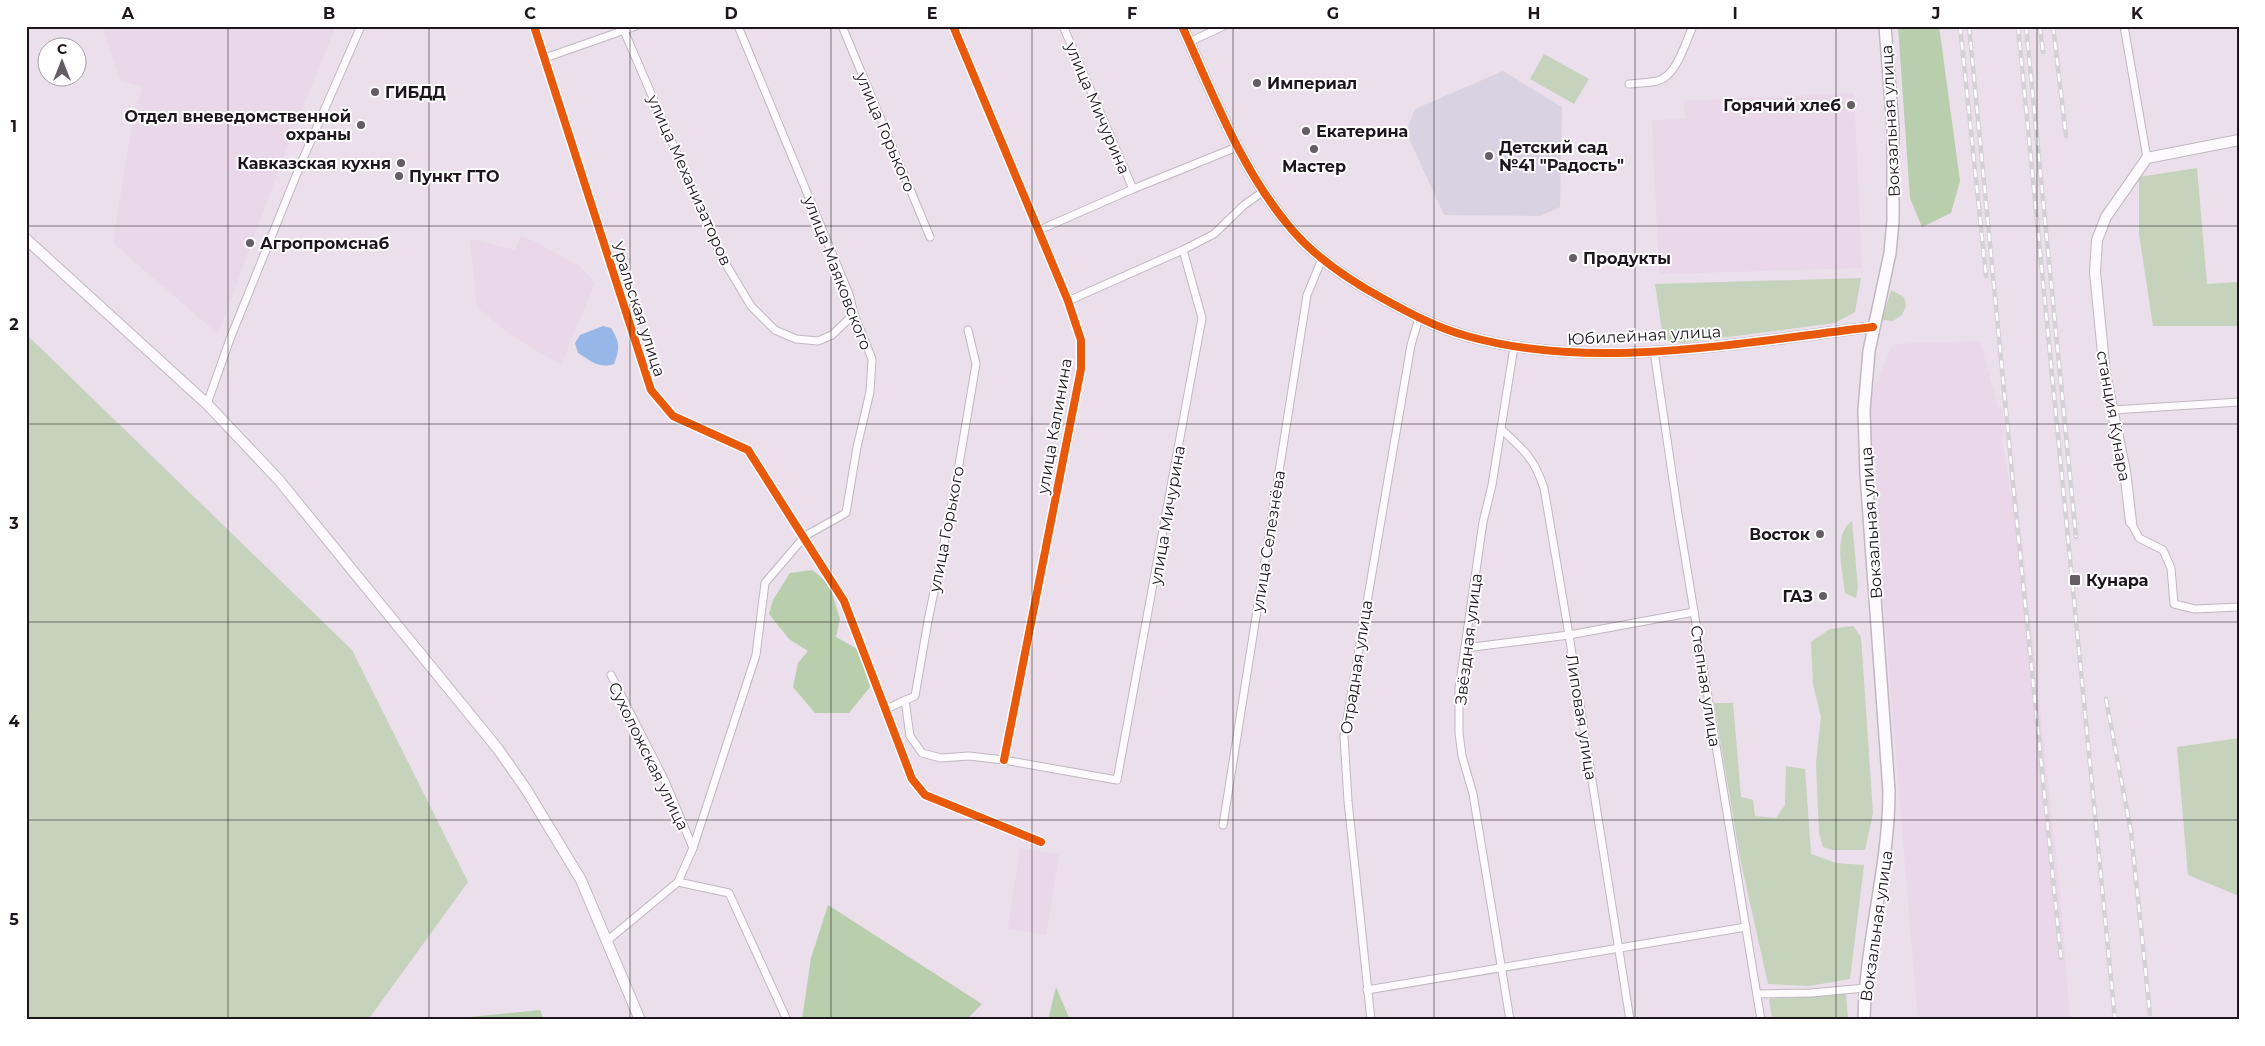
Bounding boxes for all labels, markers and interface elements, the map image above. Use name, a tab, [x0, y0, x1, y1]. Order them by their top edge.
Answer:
text: A	[121, 4, 135, 23]
text: B	[323, 4, 335, 23]
text: C	[524, 4, 536, 23]
text: D	[724, 4, 738, 23]
text: E	[927, 4, 937, 23]
text: F	[1127, 4, 1137, 23]
text: G	[1327, 4, 1339, 23]
text: H	[1528, 4, 1540, 23]
text: I	[1732, 4, 1738, 23]
text: J	[1931, 4, 1940, 23]
text: K	[2131, 4, 2144, 23]
north arrow	[38, 38, 88, 88]
street label: улица Мичурина	[1061, 39, 1134, 177]
text: С	[57, 40, 67, 58]
street label: Вокзальная улица	[1877, 44, 1904, 198]
street label: улица Горького	[851, 69, 919, 195]
place label: Империал	[1267, 74, 1357, 93]
marker: Империал	[1251, 77, 1263, 89]
place label: ГИБДД	[385, 83, 446, 102]
marker: ГИБДД	[369, 86, 381, 98]
street label: улица Механизаторов	[643, 91, 736, 268]
place label: Горячий хлеб	[1723, 96, 1841, 115]
marker: Горячий хлеб	[1845, 99, 1857, 111]
place label: Отдел вневедомственной охраны	[125, 107, 351, 144]
text: 1	[11, 117, 17, 136]
marker: Отдел вневедомственной охраны	[355, 119, 367, 131]
place label: Екатерина	[1316, 122, 1408, 141]
marker: Екатерина	[1300, 125, 1312, 137]
place label: Детский сад №41 "Радость"	[1499, 138, 1624, 175]
marker: Мастер	[1308, 143, 1320, 155]
marker: Детский сад №41 "Радость"	[1483, 150, 1495, 162]
place label: Кавказская кухня	[237, 154, 391, 173]
marker: Кавказская кухня	[395, 157, 407, 169]
place label: Мастер	[1282, 157, 1346, 176]
place label: Пункт ГТО	[409, 167, 499, 186]
marker: Пункт ГТО	[393, 170, 405, 182]
street label: улица Маяковского	[799, 193, 876, 353]
place label: Агропромснаб	[260, 234, 389, 253]
marker: Агропромснаб	[244, 237, 256, 249]
street label: Уральская улица	[608, 239, 669, 379]
place label: Продукты	[1583, 249, 1671, 268]
marker: Продукты	[1567, 252, 1579, 264]
text: 2	[9, 315, 19, 334]
street label: Юбилейная улица	[1567, 322, 1721, 349]
street label: станция Кунара	[2093, 349, 2134, 483]
street label: улица Калинина	[1033, 357, 1076, 496]
street label: улица Мичурина	[1146, 444, 1189, 587]
street label: Вокзальная улица	[1857, 446, 1886, 600]
street label: улица Горького	[925, 464, 968, 595]
street label: улица Селезнёва	[1248, 469, 1289, 614]
text: 3	[8, 514, 19, 533]
place label: Восток	[1749, 525, 1811, 544]
marker: Восток	[1814, 528, 1826, 540]
place label: Кунара	[2086, 571, 2148, 590]
street label: Звёздная улица	[1451, 572, 1486, 706]
marker: Кунара	[2068, 573, 2082, 587]
place label: ГАЗ	[1782, 587, 1813, 606]
marker: ГАЗ	[1817, 590, 1829, 602]
street label: Отрадная улица	[1337, 599, 1376, 736]
street label: Степная улица	[1686, 624, 1725, 748]
street label: Липовая улица	[1562, 653, 1601, 781]
street label: Сухоложская улица	[604, 679, 693, 833]
text: 4	[8, 712, 20, 731]
street label: Вокзальная улица	[1856, 849, 1897, 1003]
text: 5	[9, 910, 19, 929]

